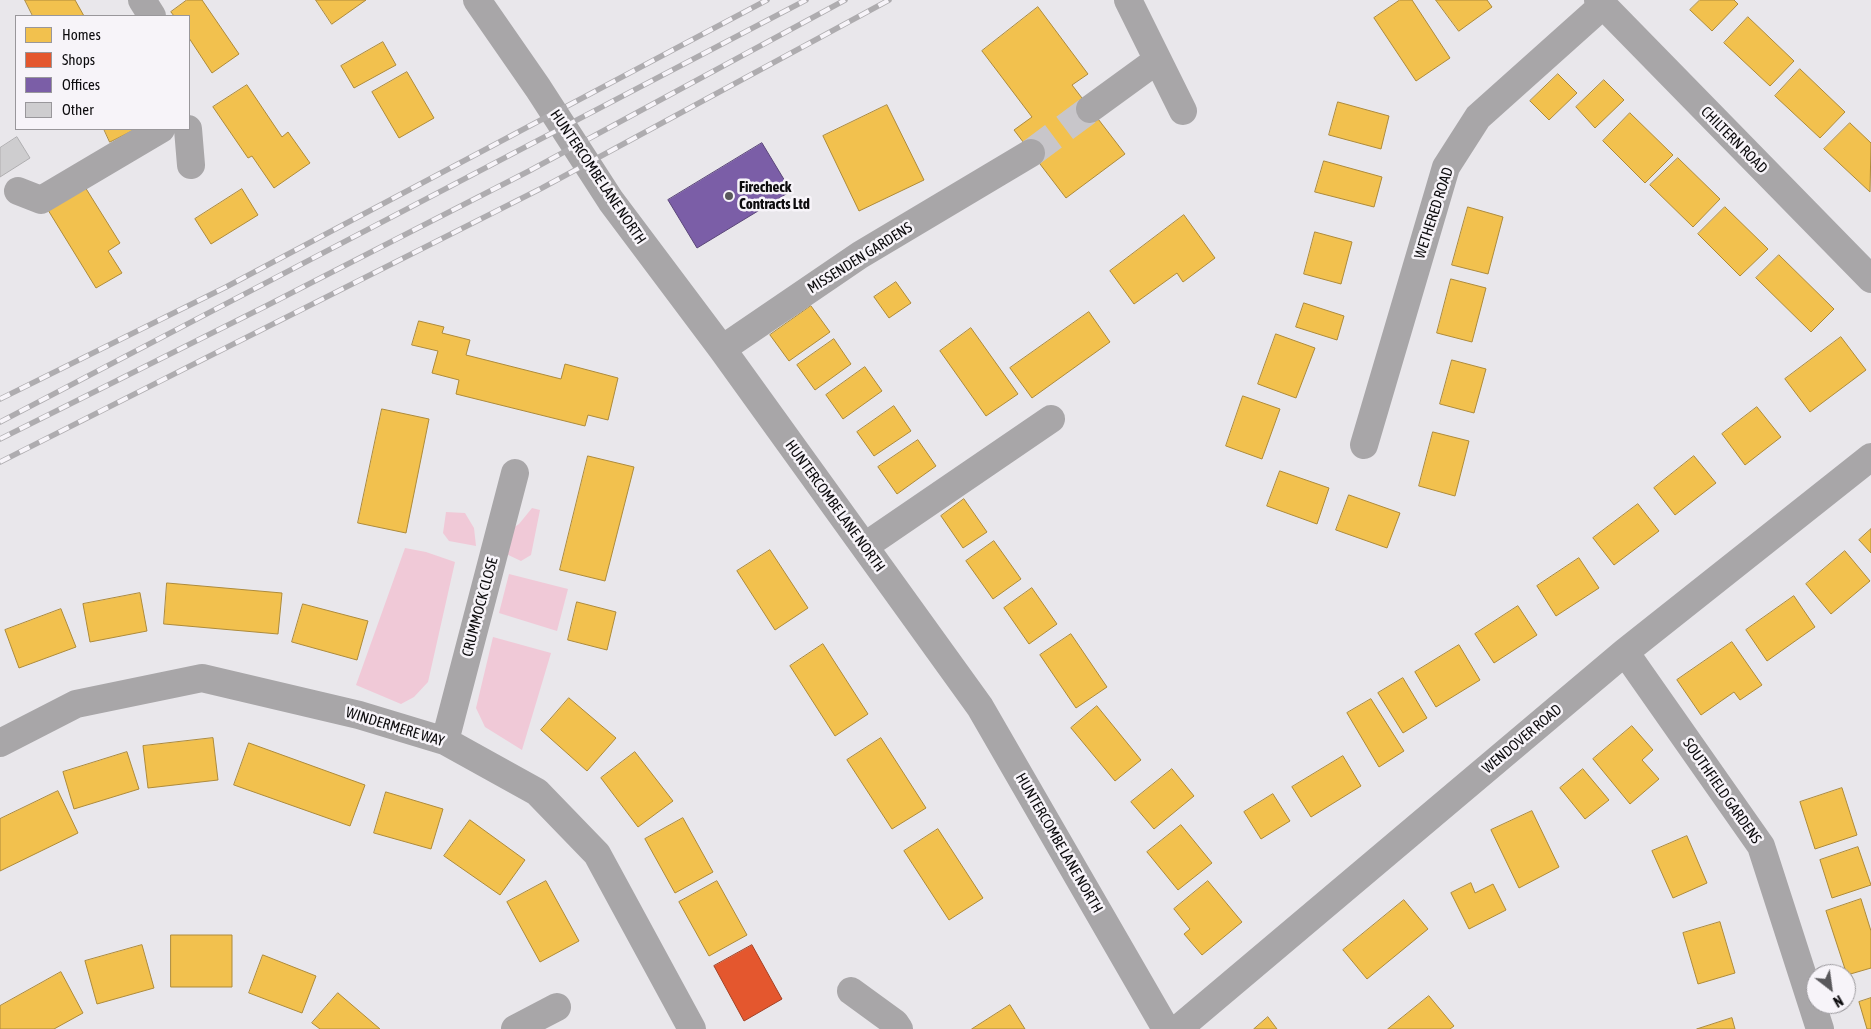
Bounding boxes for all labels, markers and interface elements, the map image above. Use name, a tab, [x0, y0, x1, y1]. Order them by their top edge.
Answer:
legend	[15, 15, 190, 130]
text: Homes	[62, 26, 101, 43]
text: Shops	[62, 51, 95, 68]
text: Offices	[62, 76, 100, 93]
text: Other	[62, 101, 94, 118]
street label: CHILTERN ROAD	[1697, 103, 1771, 177]
street label: HUNTERCOMBE LANE NORTH	[546, 106, 650, 248]
street label: WETHERED ROAD	[1411, 165, 1457, 261]
place label: Firecheck Contracts Ltd	[739, 178, 810, 213]
marker: Firecheck Contracts Ltd	[723, 190, 735, 202]
street label: MISSENDEN GARDENS	[804, 219, 916, 297]
street label: HUNTERCOMBE LANE NORTH	[781, 437, 889, 575]
street label: CRUMMOCK CLOSE	[458, 555, 502, 659]
street label: WENDOVER ROAD	[1479, 701, 1565, 777]
street label: WINDERMERE WAY	[344, 703, 446, 751]
street label: SOUTHFIELD GARDENS	[1679, 735, 1765, 847]
street label: HUNTERCOMBE LANE NORTH	[1012, 770, 1106, 916]
north arrow	[1806, 964, 1856, 1014]
text: N	[1830, 992, 1846, 1010]

